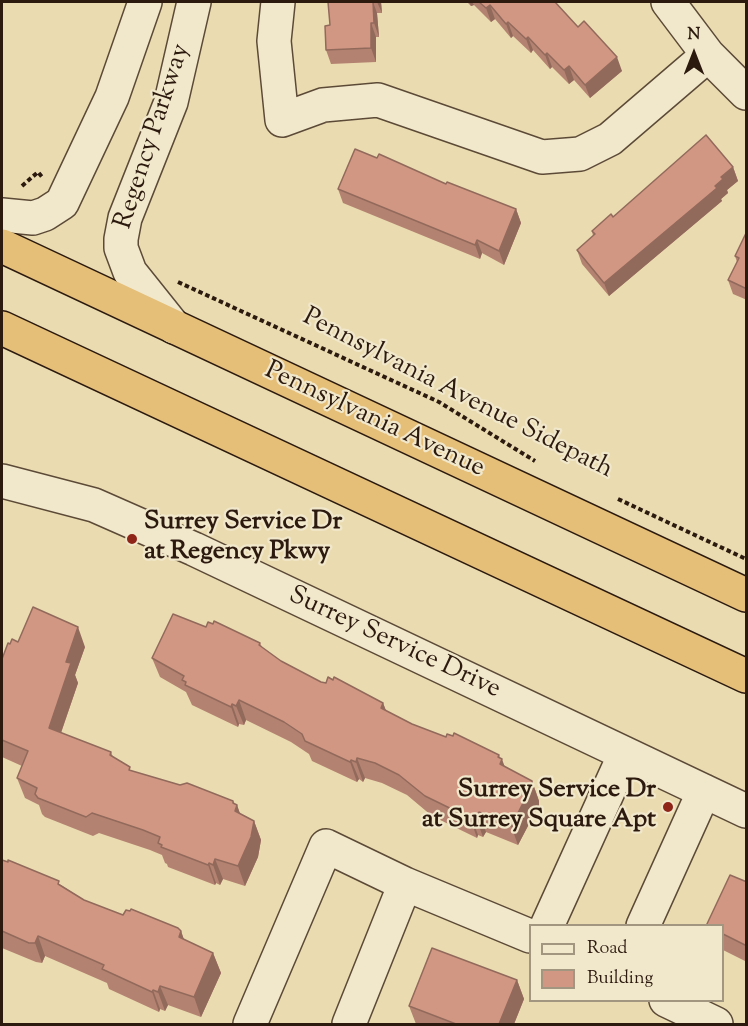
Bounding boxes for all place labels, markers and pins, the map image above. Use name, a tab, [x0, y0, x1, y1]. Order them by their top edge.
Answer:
place label: Surrey Service Dr at Regency Pkwy	[144, 508, 342, 570]
marker: Surrey Service Dr at Regency Pkwy	[125, 532, 139, 546]
place label: Surrey Service Dr at Surrey Square Apt	[422, 776, 656, 838]
marker: Surrey Service Dr at Surrey Square Apt	[661, 800, 675, 814]

